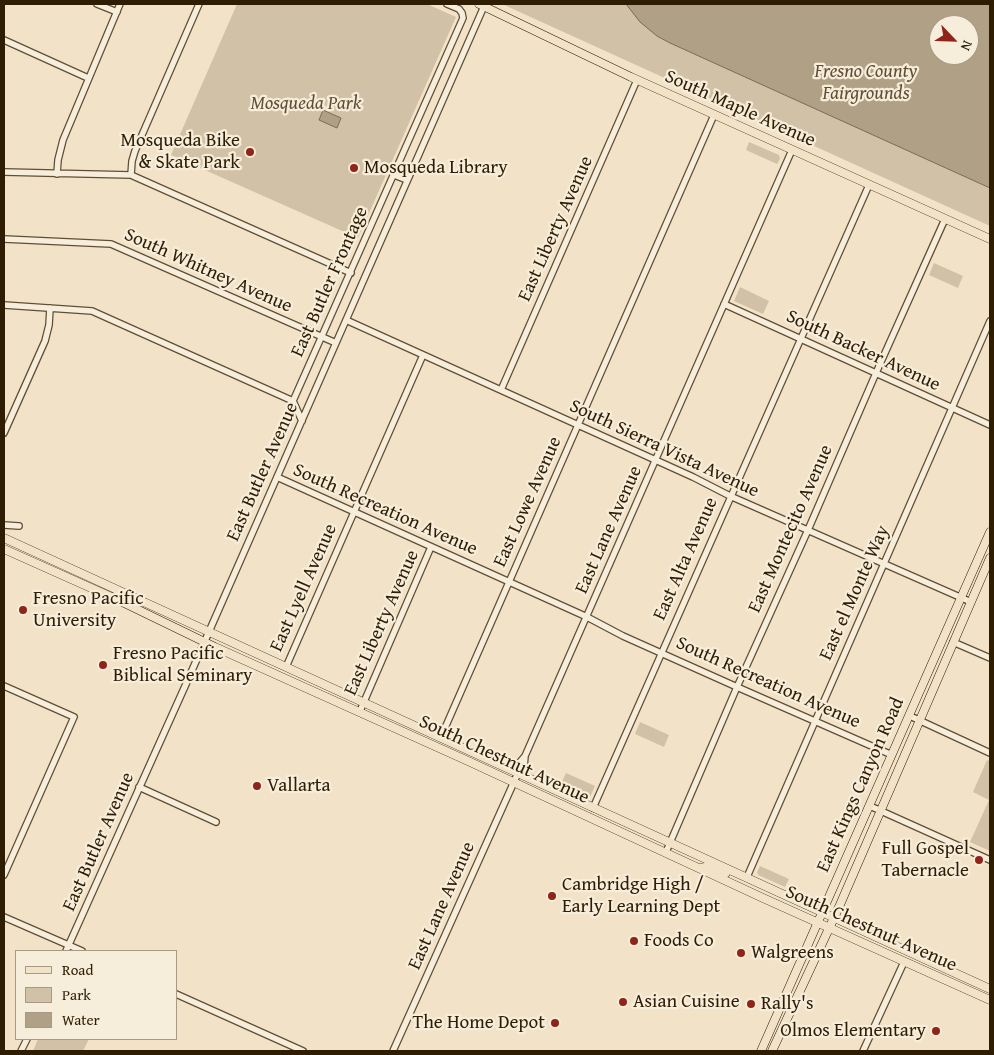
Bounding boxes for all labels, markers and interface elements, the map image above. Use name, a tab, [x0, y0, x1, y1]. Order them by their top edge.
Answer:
north arrow	[929, 15, 979, 65]
text: N	[956, 37, 978, 54]
park label: Fresno County Fairgrounds	[815, 61, 917, 105]
street label: South Maple Avenue	[661, 66, 819, 152]
park label: Mosqueda Park	[251, 93, 361, 115]
place label: Mosqueda Bike & Skate Park	[120, 130, 240, 174]
marker: Mosqueda Bike & Skate Park	[244, 146, 256, 158]
street label: East Liberty Avenue	[514, 153, 598, 305]
place label: Mosqueda Library	[364, 157, 508, 179]
marker: Mosqueda Library	[348, 162, 360, 174]
street label: East Butler Frontage	[287, 203, 373, 361]
street label: South Whitney Avenue	[121, 224, 295, 318]
street label: South Backer Avenue	[782, 305, 944, 397]
street label: South Sierra Vista Avenue	[566, 395, 762, 503]
street label: East Butler Avenue	[222, 399, 304, 545]
street label: East Lowe Avenue	[489, 433, 567, 571]
street label: East Montecito Avenue	[744, 442, 838, 616]
street label: South Recreation Avenue	[289, 459, 481, 561]
street label: East Lane Avenue	[571, 463, 647, 597]
street label: East Alta Avenue	[649, 494, 723, 624]
street label: East Lyell Avenue	[266, 521, 342, 655]
street label: East el Monte Way	[815, 522, 895, 664]
street label: East Liberty Avenue	[340, 547, 424, 699]
place label: Fresno Pacific University	[33, 588, 144, 632]
marker: Fresno Pacific University	[17, 604, 29, 616]
street label: South Recreation Avenue	[672, 632, 864, 734]
place label: Fresno Pacific Biblical Seminary	[113, 643, 253, 687]
marker: Fresno Pacific Biblical Seminary	[97, 659, 109, 671]
street label: East Kings Canyon Road	[812, 694, 910, 876]
street label: South Chestnut Avenue	[415, 711, 593, 809]
street label: East Butler Avenue	[58, 769, 140, 915]
place label: Vallarta	[267, 775, 330, 797]
marker: Vallarta	[251, 780, 263, 792]
place label: Full Gospel Tabernacle	[881, 838, 969, 882]
street label: East Lane Avenue	[404, 839, 480, 973]
marker: Full Gospel Tabernacle	[973, 854, 985, 866]
place label: Cambridge High / Early Learning Dept	[562, 874, 720, 918]
street label: South Chestnut Avenue	[782, 881, 960, 977]
marker: Cambridge High / Early Learning Dept	[546, 890, 558, 902]
place label: Foods Co	[644, 930, 714, 952]
marker: Foods Co	[628, 935, 640, 947]
place label: Walgreens	[751, 942, 834, 964]
marker: Walgreens	[735, 947, 747, 959]
legend	[15, 950, 178, 1040]
text: Road	[62, 959, 93, 980]
text: Park	[62, 984, 91, 1005]
place label: Asian Cuisine	[633, 991, 740, 1013]
place label: Rally's	[761, 993, 813, 1015]
marker: Asian Cuisine	[617, 996, 629, 1008]
marker: Rally's	[745, 998, 757, 1010]
text: Water	[62, 1009, 100, 1030]
place label: The Home Depot	[413, 1012, 545, 1034]
marker: The Home Depot	[549, 1017, 561, 1029]
place label: Olmos Elementary	[780, 1020, 926, 1042]
marker: Olmos Elementary	[930, 1025, 942, 1037]

